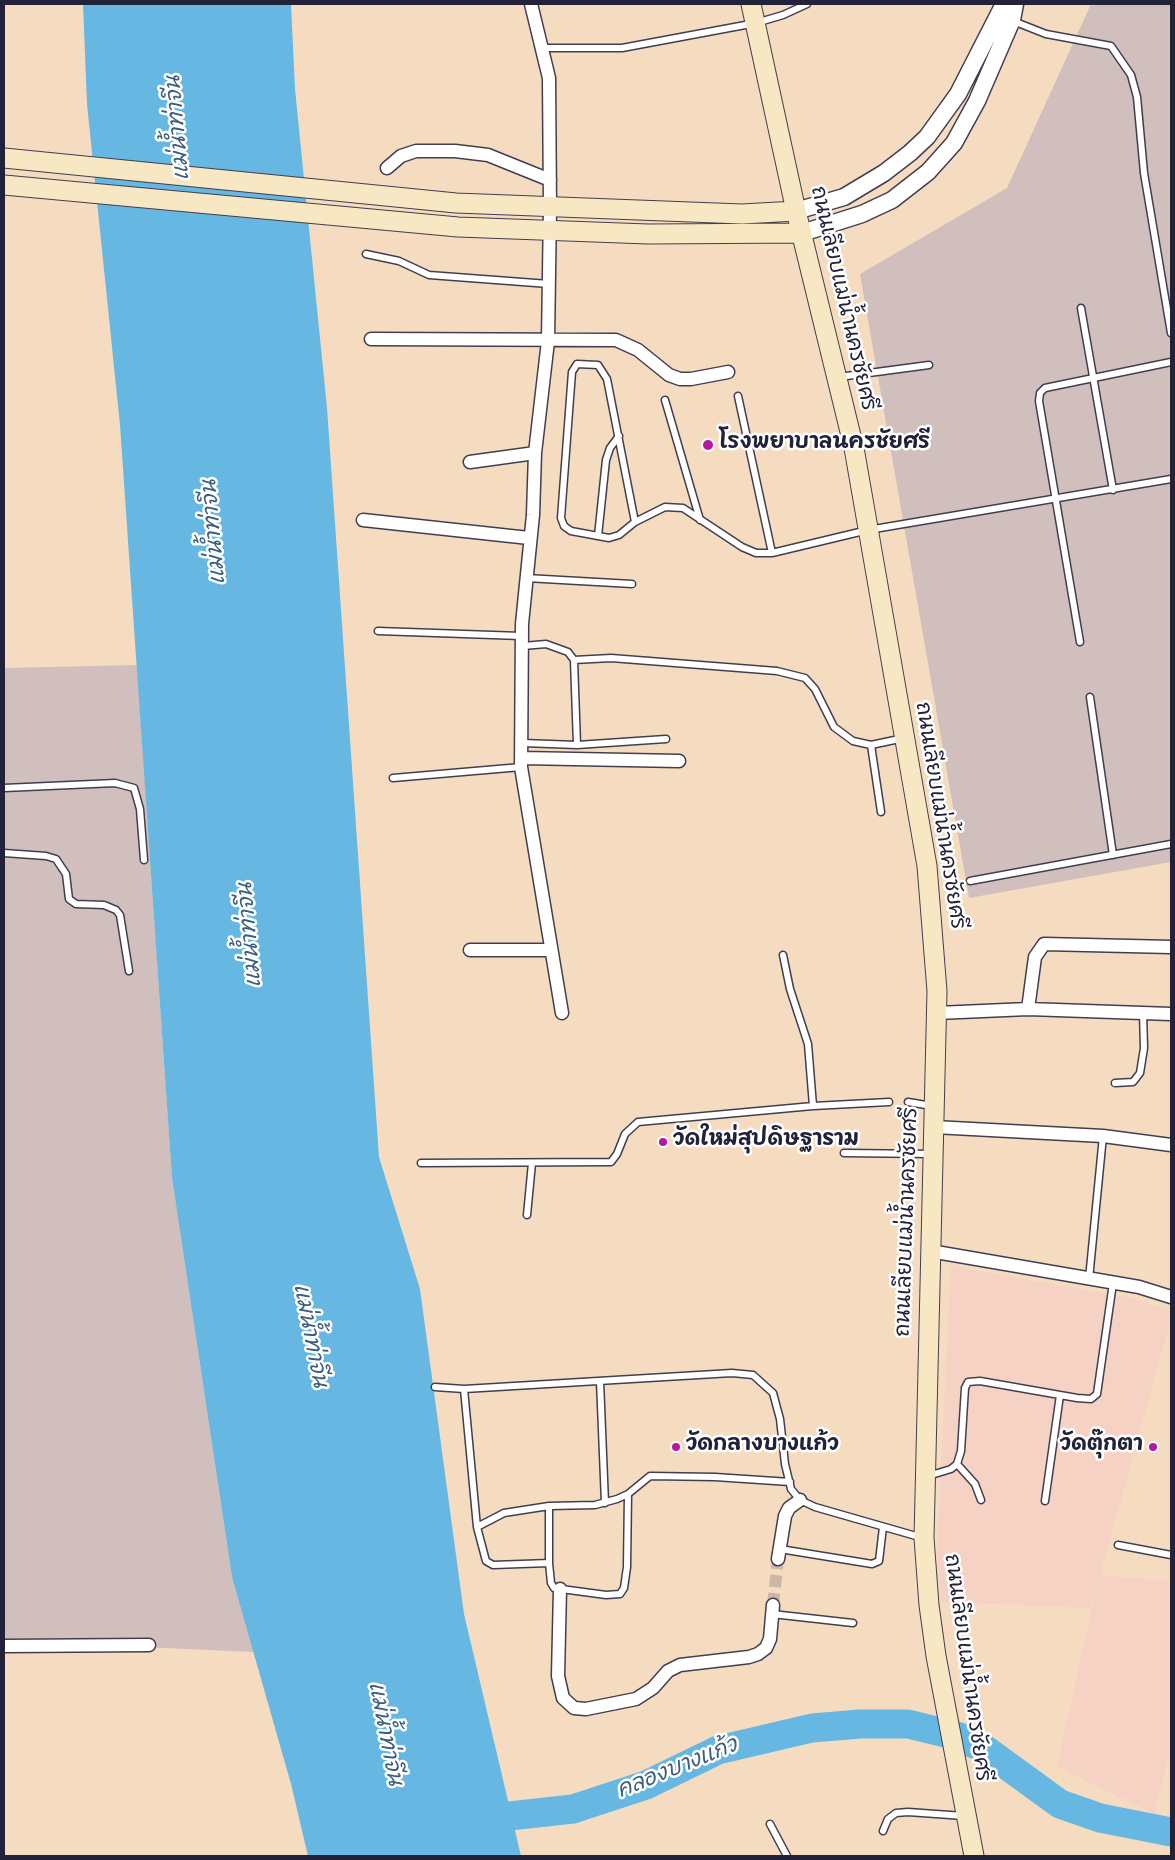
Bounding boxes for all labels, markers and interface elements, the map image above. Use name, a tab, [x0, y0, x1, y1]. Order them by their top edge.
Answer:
water label: แม่น้ำท่าจีน	[162, 75, 198, 181]
street label: ถนนเลียบแม่น้ำนครชัยศรี	[803, 184, 879, 414]
place label: โรงพยาบาลนครชัยศรี	[719, 432, 930, 458]
marker: โรงพยาบาลนครชัยศรี	[701, 438, 715, 452]
water label: แม่น้ำท่าจีน	[198, 479, 234, 585]
street label: ถนนเลียบแม่น้ำนครชัยศรี	[908, 701, 968, 931]
water label: แม่น้ำท่าจีน	[234, 882, 270, 988]
street label: ถนนเลียบแม่น้ำนครชัยศรี	[892, 1107, 926, 1337]
place label: วัดใหม่สุปดิษฐาราม	[673, 1129, 859, 1155]
marker: วัดใหม่สุปดิษฐาราม	[657, 1136, 669, 1148]
water label: แม่น้ำท่าจีน	[285, 1282, 331, 1390]
place label: วัดกลางบางแก้ว	[686, 1434, 839, 1460]
place label: วัดตุ๊กตา	[1060, 1434, 1143, 1460]
marker: วัดกลางบางแก้ว	[670, 1441, 682, 1453]
marker: วัดตุ๊กตา	[1147, 1441, 1159, 1453]
street label: ถนนเลียบแม่น้ำนครชัยศรี	[937, 1552, 993, 1784]
water label: แม่น้ำท่าจีน	[360, 1680, 406, 1788]
water label: คลองบางแก้ว	[614, 1734, 742, 1806]

